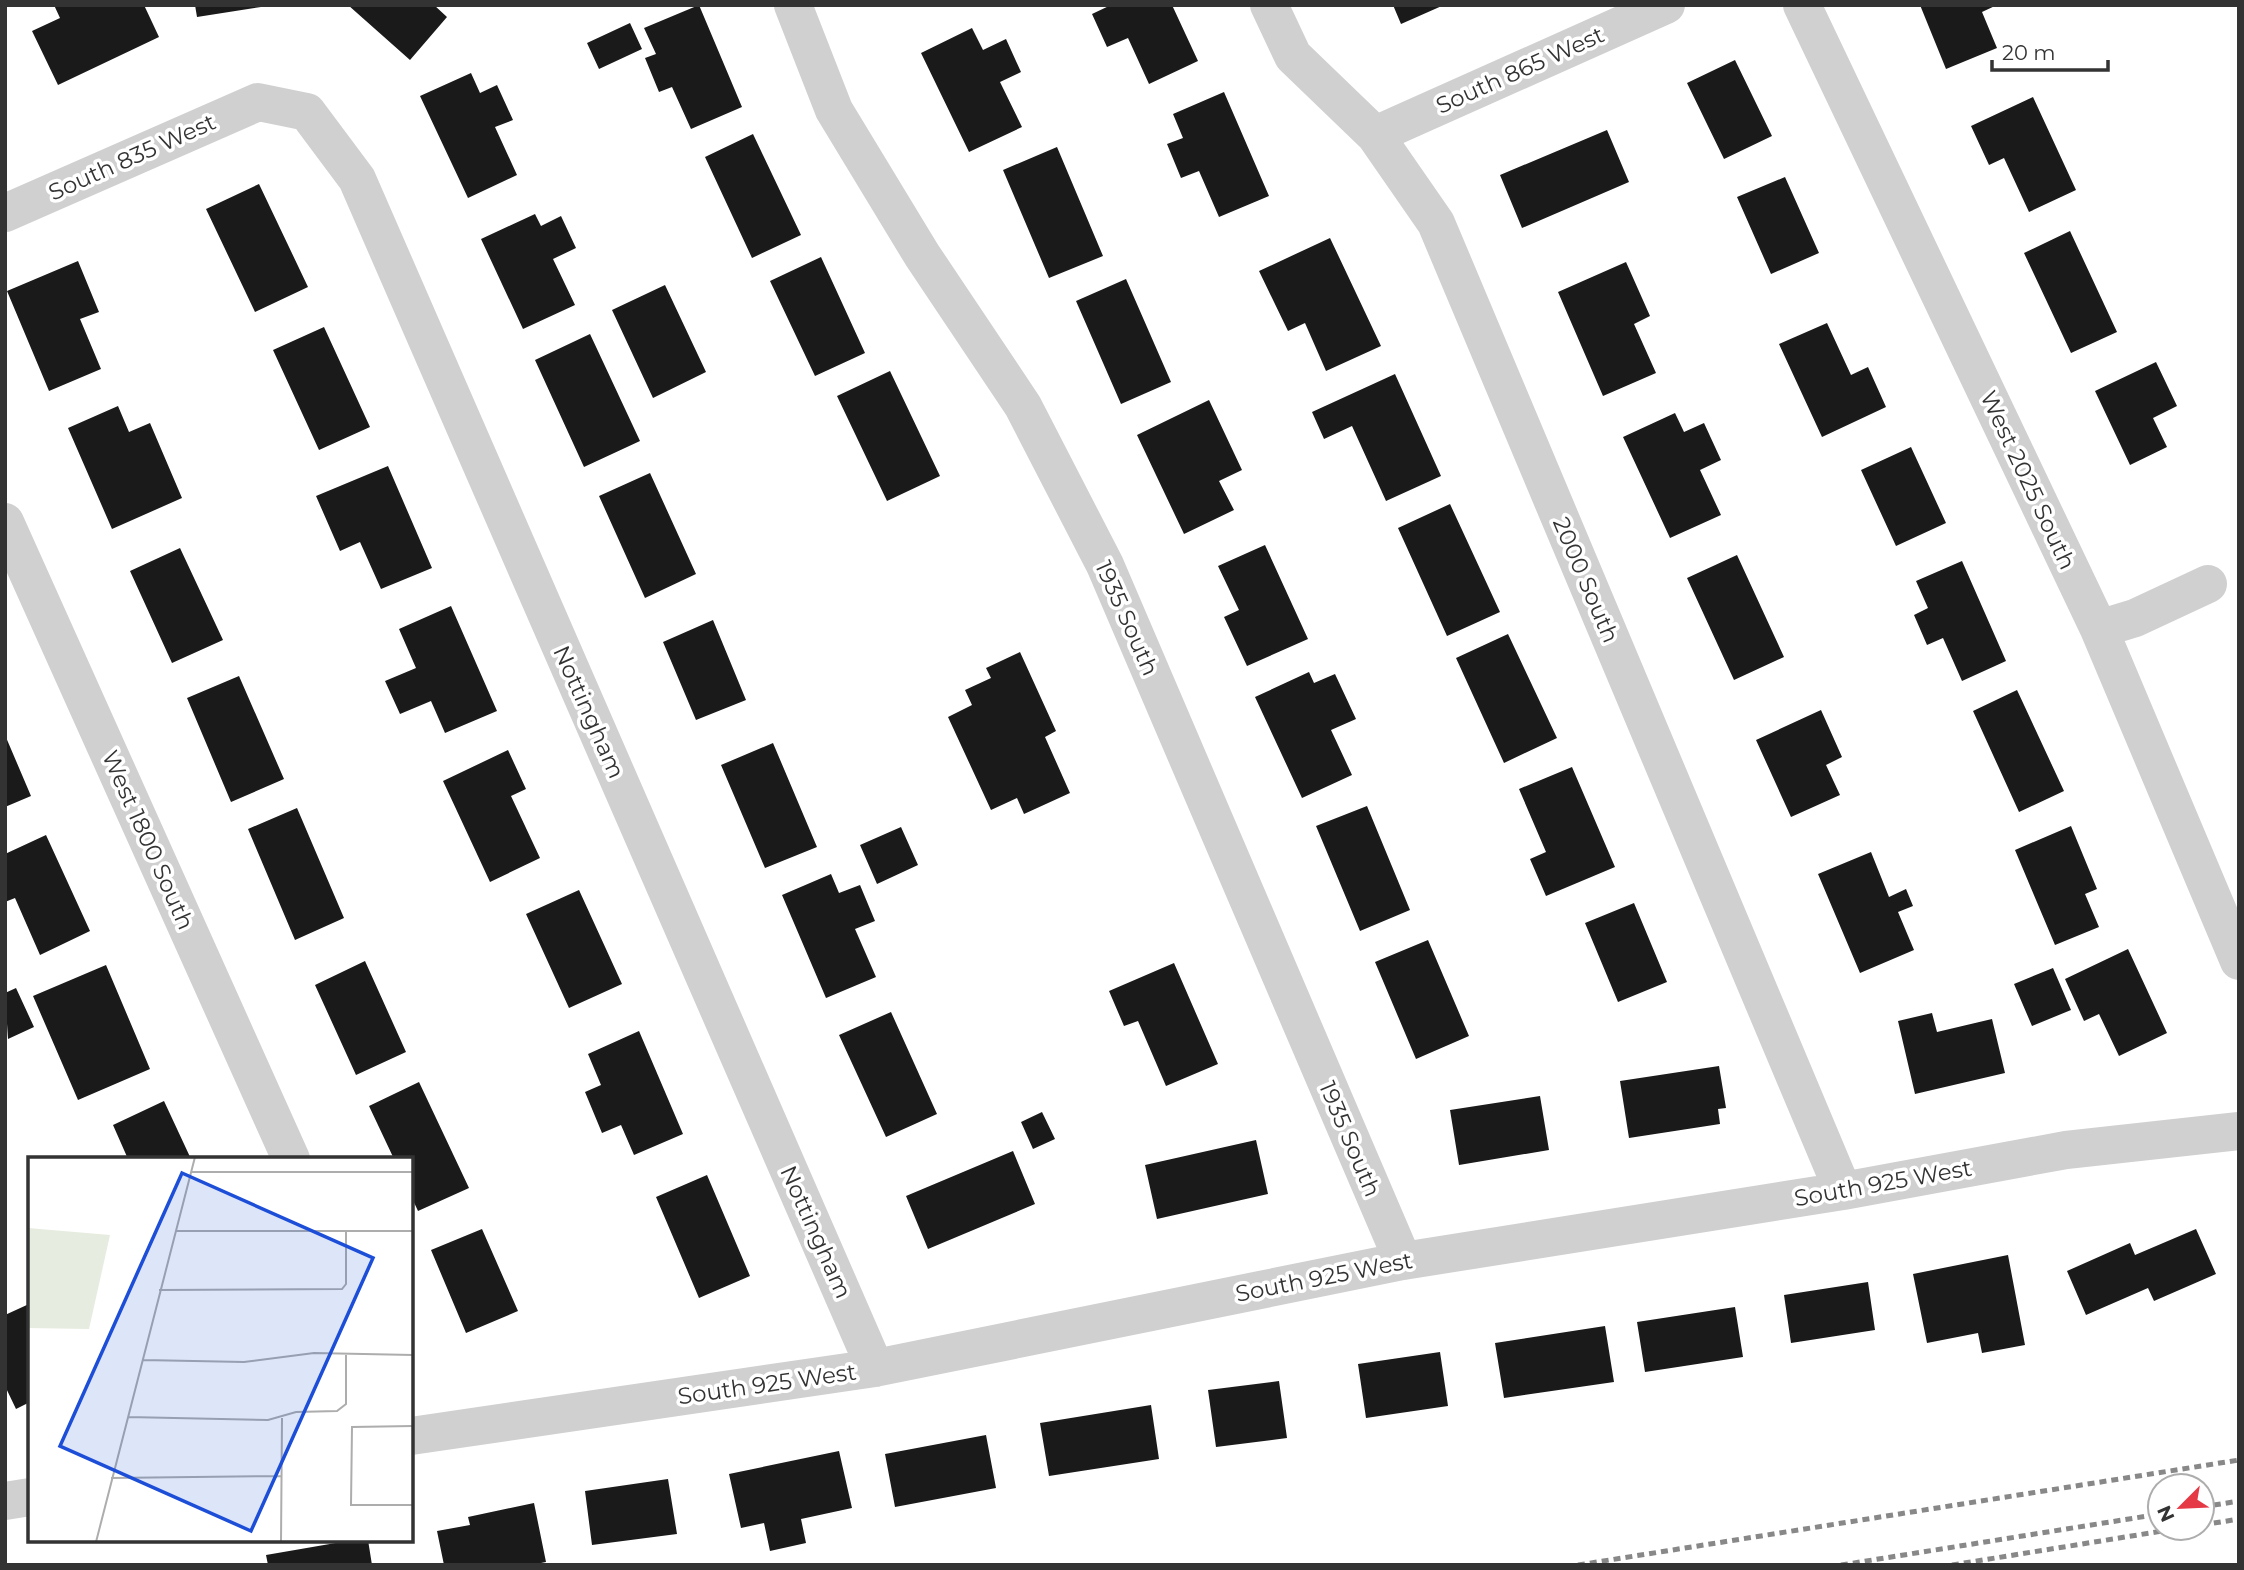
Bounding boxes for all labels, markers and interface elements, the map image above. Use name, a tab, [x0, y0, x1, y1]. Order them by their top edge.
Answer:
street label: South 865 West	[1431, 20, 1609, 120]
scale bar	[1992, 28, 2108, 72]
text: 20 m	[2002, 40, 2056, 65]
street label: South 835 West	[44, 108, 220, 206]
street label: West 2025 South	[1974, 386, 2082, 574]
street label: 2000 South	[1547, 513, 1625, 647]
street label: 1935 South	[1089, 556, 1165, 680]
street label: Nottingham	[547, 641, 631, 783]
street label: West 1800 South	[96, 746, 200, 934]
street label: 1935 South	[1313, 1077, 1387, 1201]
street label: South 925 West	[1792, 1154, 1974, 1212]
inset map	[28, 1157, 413, 1542]
street label: Nottingham	[774, 1161, 858, 1303]
street label: South 925 West	[1233, 1246, 1415, 1308]
street label: South 925 West	[676, 1358, 858, 1410]
north arrow	[2146, 1472, 2216, 1542]
text: N	[2152, 1502, 2180, 1525]

